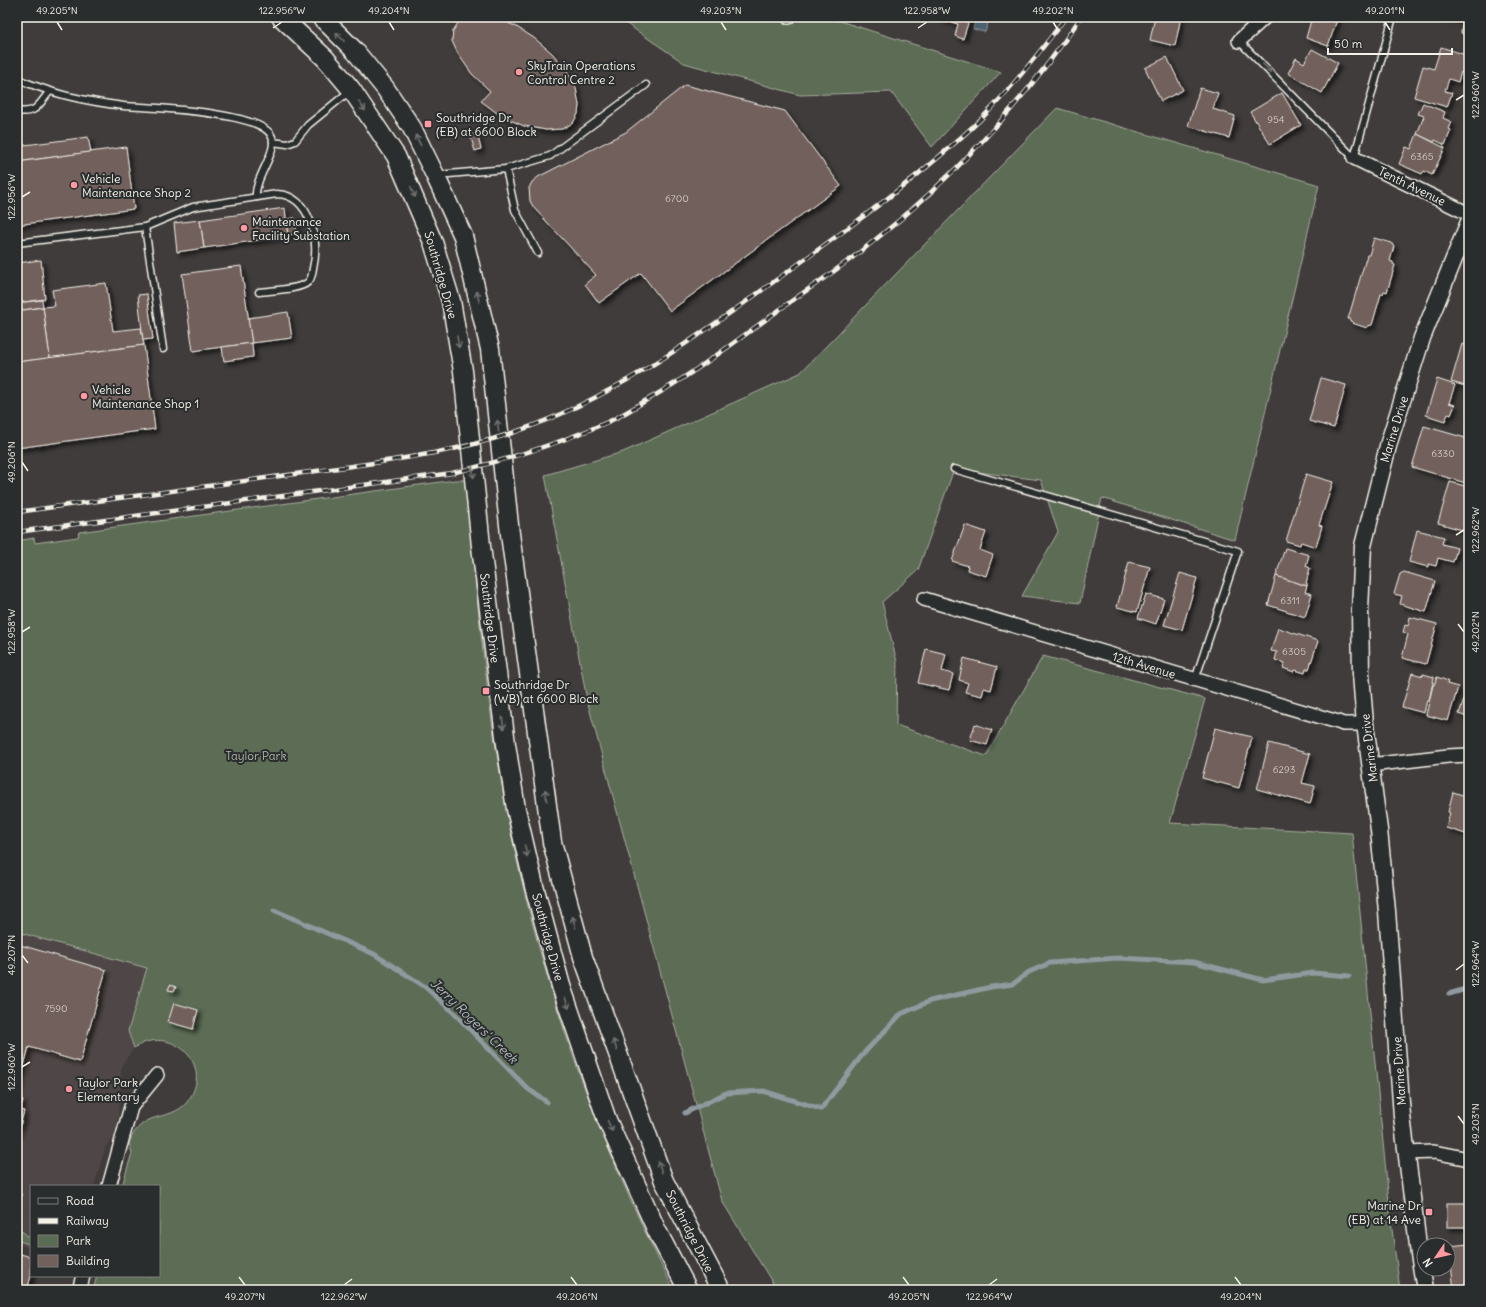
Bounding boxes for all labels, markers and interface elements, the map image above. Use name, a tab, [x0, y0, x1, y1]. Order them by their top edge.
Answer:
text: 49.205°N	[36, 4, 78, 17]
text: 122.956°W	[259, 4, 305, 17]
text: 49.204°N	[368, 4, 410, 17]
text: 49.203°N	[700, 4, 742, 17]
text: 122.958°W	[904, 4, 950, 17]
text: 49.202°N	[1032, 4, 1074, 17]
text: 49.201°N	[1365, 4, 1405, 17]
scale bar	[1328, 30, 1452, 56]
one-way arrow	[335, 32, 345, 41]
text: 50 m	[1334, 36, 1363, 51]
place label: SkyTrain Operations Control Centre 2	[527, 58, 635, 87]
one-way arrow	[1262, 63, 1271, 73]
marker: SkyTrain Operations Control Centre 2	[514, 67, 524, 77]
text: 122.960°W	[1469, 71, 1482, 119]
one-way arrow	[358, 101, 367, 112]
place label: Southridge Dr (EB) at 6600 Block	[436, 110, 537, 139]
house number: 954	[1267, 113, 1285, 126]
marker: Southridge Dr (EB) at 6600 Block	[423, 119, 433, 129]
one-way arrow	[414, 134, 421, 146]
house number: 6365	[1411, 150, 1434, 163]
street label: Tenth Avenue	[1376, 163, 1448, 209]
place label: Vehicle Maintenance Shop 2	[82, 171, 191, 200]
text: 122.956°W	[5, 174, 18, 220]
marker: Vehicle Maintenance Shop 2	[69, 180, 79, 190]
one-way arrow	[409, 185, 417, 197]
house number: 6700	[665, 192, 689, 205]
place label: Maintenance Facility Substation	[252, 214, 350, 243]
marker: Maintenance Facility Substation	[239, 223, 249, 233]
street label: Southridge Drive	[421, 229, 461, 321]
one-way arrow	[473, 291, 481, 304]
one-way arrow	[454, 336, 462, 349]
place label: Vehicle Maintenance Shop 1	[92, 382, 199, 411]
marker: Vehicle Maintenance Shop 1	[79, 391, 89, 401]
street label: Marine Drive	[1377, 394, 1411, 464]
one-way arrow	[494, 420, 502, 433]
text: 49.206°N	[5, 441, 18, 483]
house number: 6330	[1431, 447, 1455, 460]
one-way arrow	[470, 465, 477, 478]
text: 122.962°W	[1469, 507, 1482, 553]
street label: Southridge Drive	[477, 572, 503, 664]
house number: 6311	[1280, 594, 1300, 607]
text: 122.958°W	[5, 609, 18, 655]
text: 49.202°N	[1469, 611, 1482, 653]
house number: 6305	[1282, 645, 1306, 658]
street label: 12th Avenue	[1111, 648, 1177, 682]
place label: Southridge Dr (WB) at 6600 Block	[494, 677, 598, 706]
marker: Southridge Dr (WB) at 6600 Block	[481, 686, 491, 696]
street label: Marine Drive	[1357, 713, 1381, 783]
one-way arrow	[499, 716, 507, 729]
park label: Taylor Park	[225, 748, 287, 763]
house number: 6293	[1273, 763, 1296, 776]
one-way arrow	[542, 789, 550, 802]
one-way arrow	[523, 844, 530, 857]
street label: Southridge Drive	[529, 891, 567, 983]
one-way arrow	[569, 916, 577, 929]
text: 49.207°N	[5, 935, 18, 975]
text: 122.964°W	[1469, 941, 1482, 987]
water label: Jerry Rogers' Creek	[427, 975, 522, 1068]
one-way arrow	[564, 997, 572, 1009]
house number: 7590	[45, 1002, 67, 1015]
street label: Marine Drive	[1389, 1036, 1409, 1106]
one-way arrow	[611, 1039, 618, 1052]
text: 122.960°W	[5, 1043, 18, 1091]
place label: Taylor Park Elementary	[77, 1075, 140, 1104]
marker: Taylor Park Elementary	[64, 1084, 74, 1094]
text: 49.203°N	[1469, 1103, 1482, 1145]
one-way arrow	[607, 1120, 614, 1132]
one-way arrow	[655, 1162, 663, 1174]
legend	[30, 1185, 160, 1277]
street label: Southridge Drive	[663, 1187, 717, 1275]
text: Road	[66, 1193, 94, 1208]
place label: Marine Dr (EB) at 14 Ave	[1348, 1198, 1421, 1227]
marker: Marine Dr (EB) at 14 Ave	[1424, 1207, 1434, 1217]
text: Railway	[66, 1213, 109, 1228]
text: Park	[66, 1233, 91, 1248]
north arrow	[1416, 1237, 1456, 1277]
text: Building	[66, 1253, 110, 1268]
text: N	[1420, 1256, 1436, 1270]
text: 49.207°N	[225, 1290, 265, 1303]
text: 122.962°W	[321, 1290, 367, 1303]
text: 49.206°N	[556, 1290, 598, 1303]
text: 49.205°N	[888, 1290, 930, 1303]
text: 122.964°W	[966, 1290, 1012, 1303]
text: 49.204°N	[1220, 1290, 1262, 1303]

